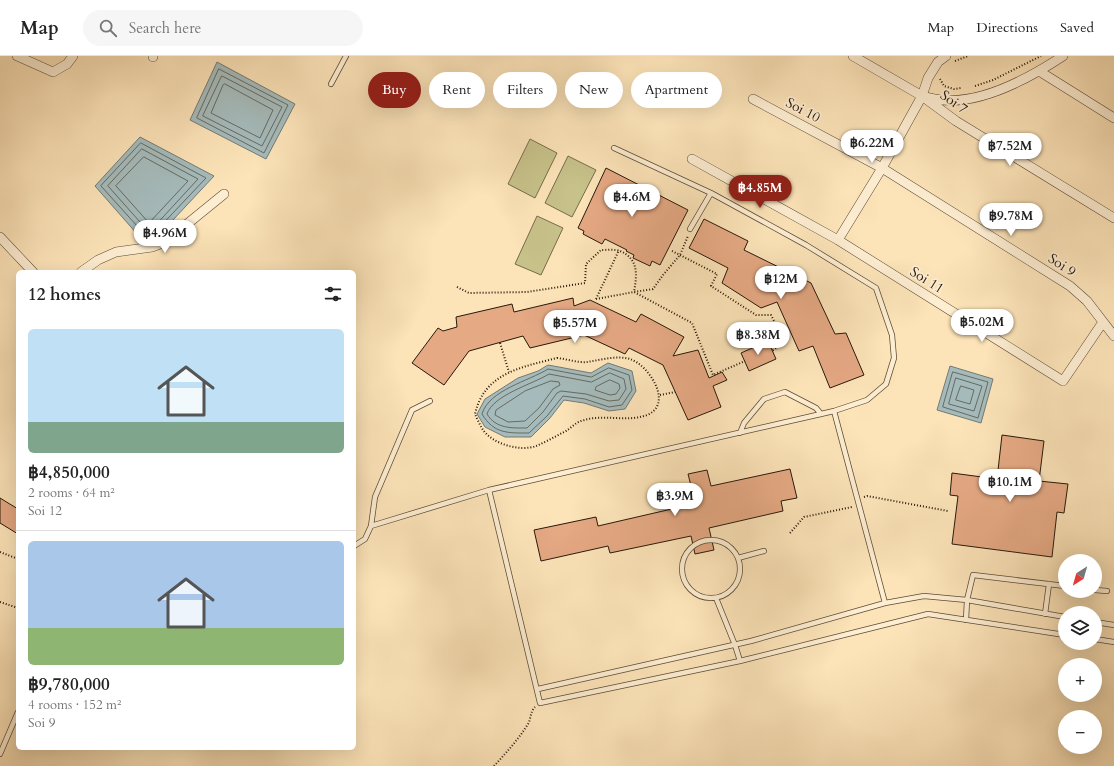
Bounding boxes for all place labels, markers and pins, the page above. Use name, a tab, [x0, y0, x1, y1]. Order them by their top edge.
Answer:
pin: ฿6.22M	[839, 130, 905, 164]
pin: ฿7.52M	[977, 133, 1043, 167]
pin: ฿4.85M	[727, 175, 793, 209]
pin: ฿4.6M	[604, 184, 660, 218]
pin: ฿9.78M	[978, 203, 1044, 237]
pin: ฿4.96M	[132, 220, 198, 254]
pin: ฿12M	[757, 266, 805, 300]
pin: ฿5.02M	[949, 309, 1015, 343]
pin: ฿5.57M	[542, 310, 608, 344]
pin: ฿8.38M	[725, 322, 791, 356]
pin: ฿10.1M	[977, 469, 1043, 503]
pin: ฿3.9M	[647, 483, 703, 517]

